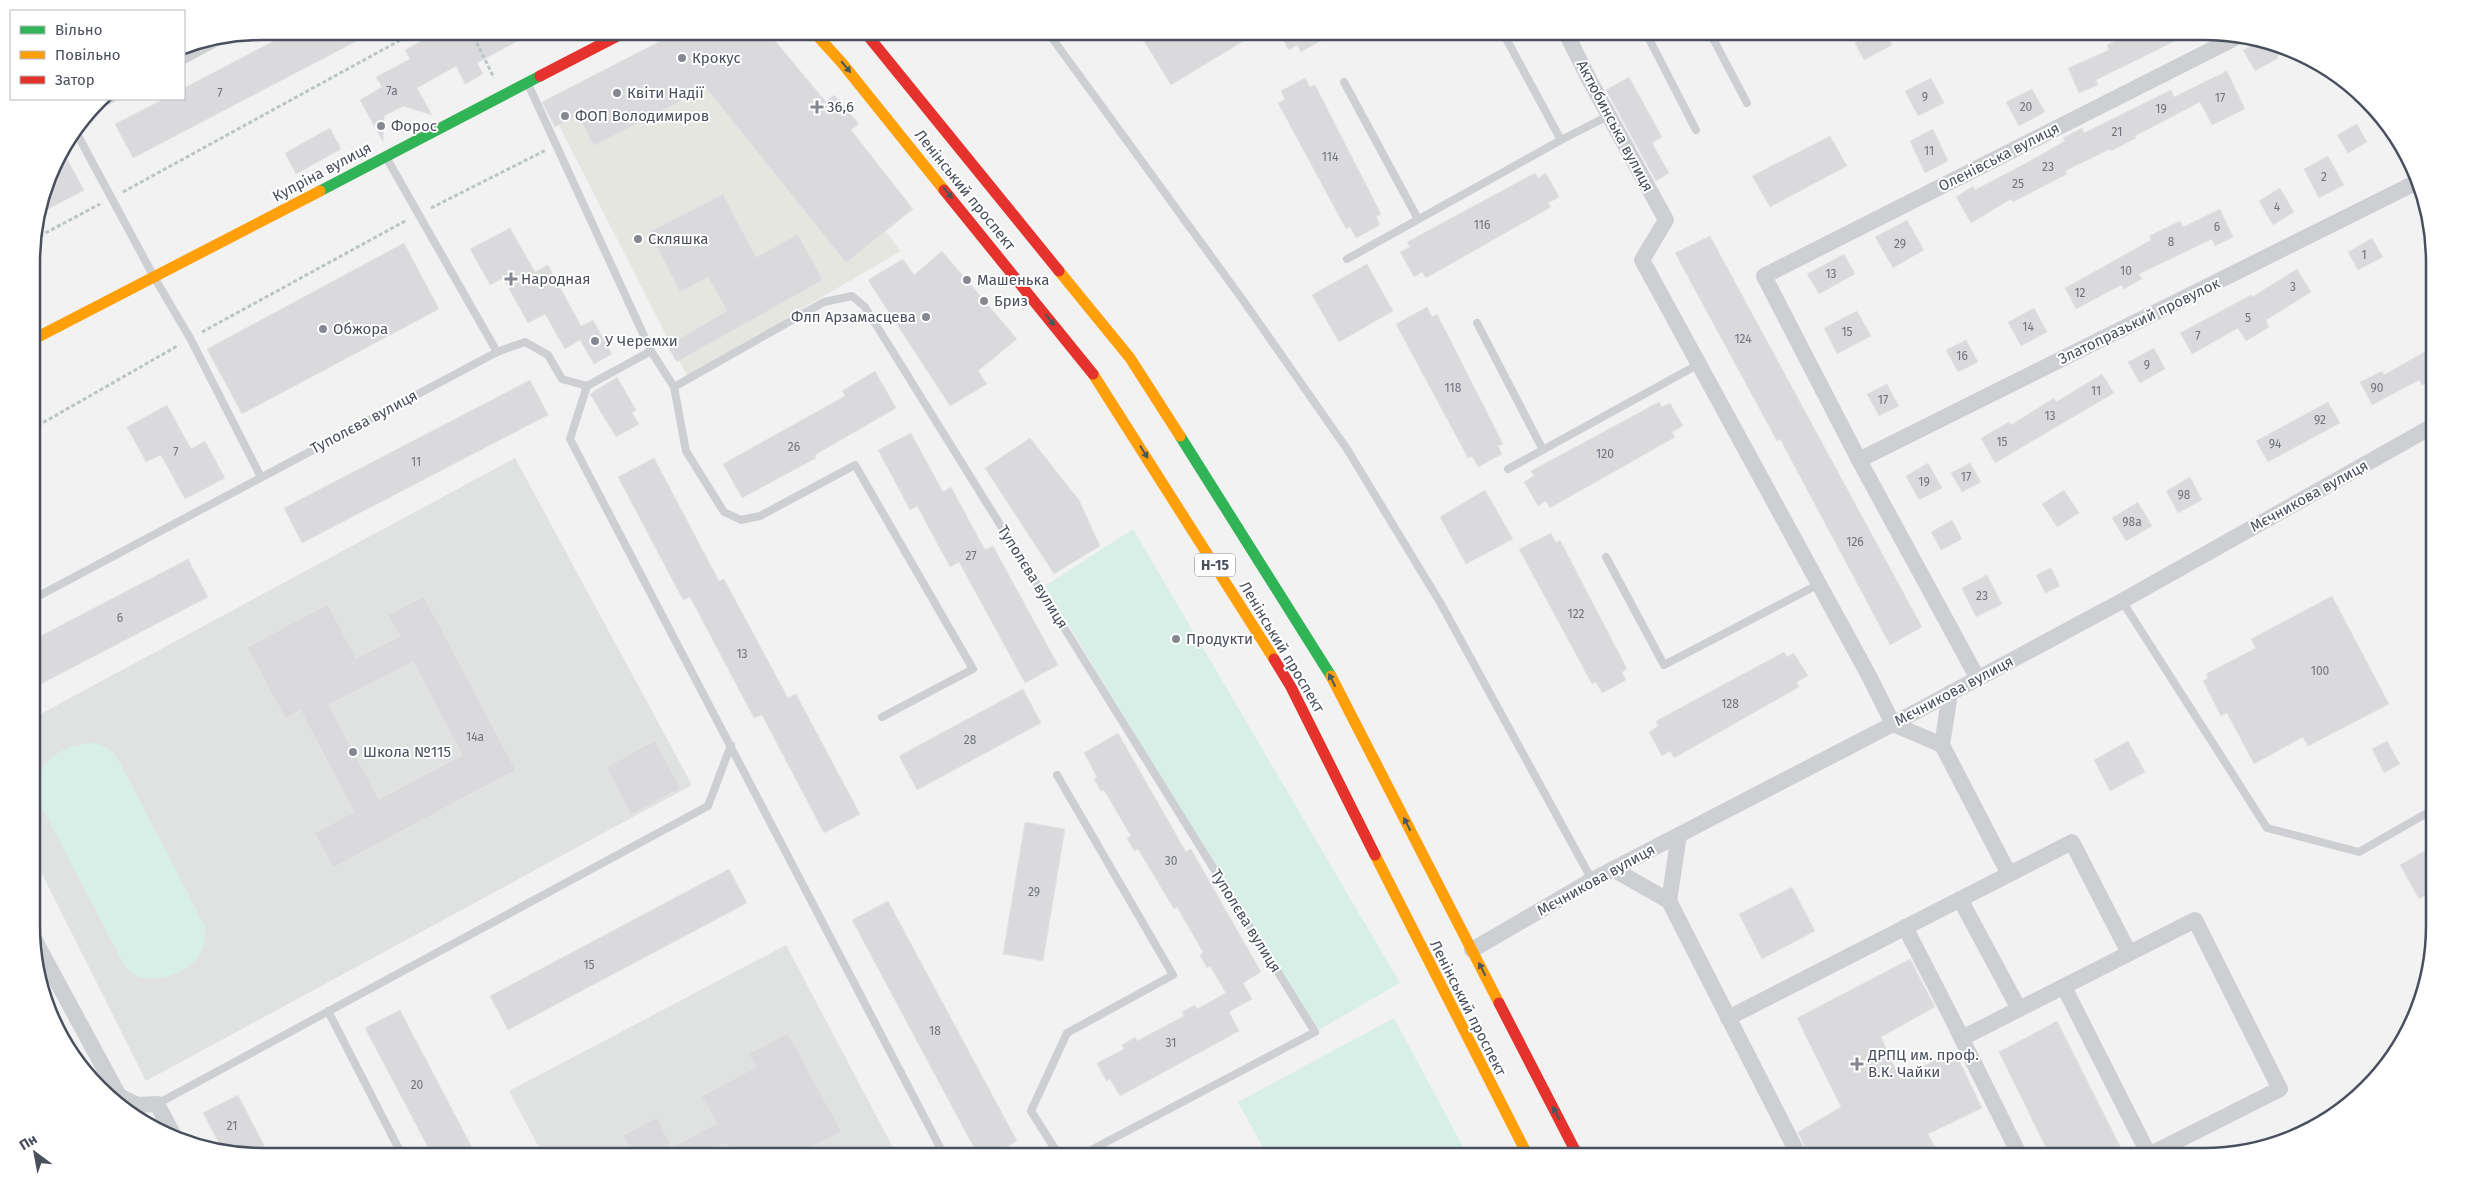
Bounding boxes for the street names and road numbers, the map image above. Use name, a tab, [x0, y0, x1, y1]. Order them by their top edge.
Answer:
street label: Актюбинська вулиця	[1573, 57, 1657, 195]
street label: Оленівська вулиця	[1936, 119, 2062, 195]
street label: Ленінський проспект	[911, 126, 1019, 254]
street label: Купріна вулиця	[270, 138, 374, 206]
street label: Златопразький провулок	[2055, 274, 2223, 368]
street label: Туполєва вулиця	[307, 386, 421, 458]
street label: Мєчникова вулиця	[2247, 456, 2371, 536]
street label: Туполєва вулиця	[994, 522, 1072, 632]
road number: Н-15	[1195, 554, 1235, 576]
street label: Ленінський проспект	[1236, 578, 1328, 716]
street label: Мєчникова вулиця	[1891, 652, 2017, 730]
street label: Мєчникова вулиця	[1534, 840, 1658, 920]
street label: Туполєва вулиця	[1207, 866, 1285, 976]
street label: Ленінський проспект	[1426, 937, 1510, 1079]

